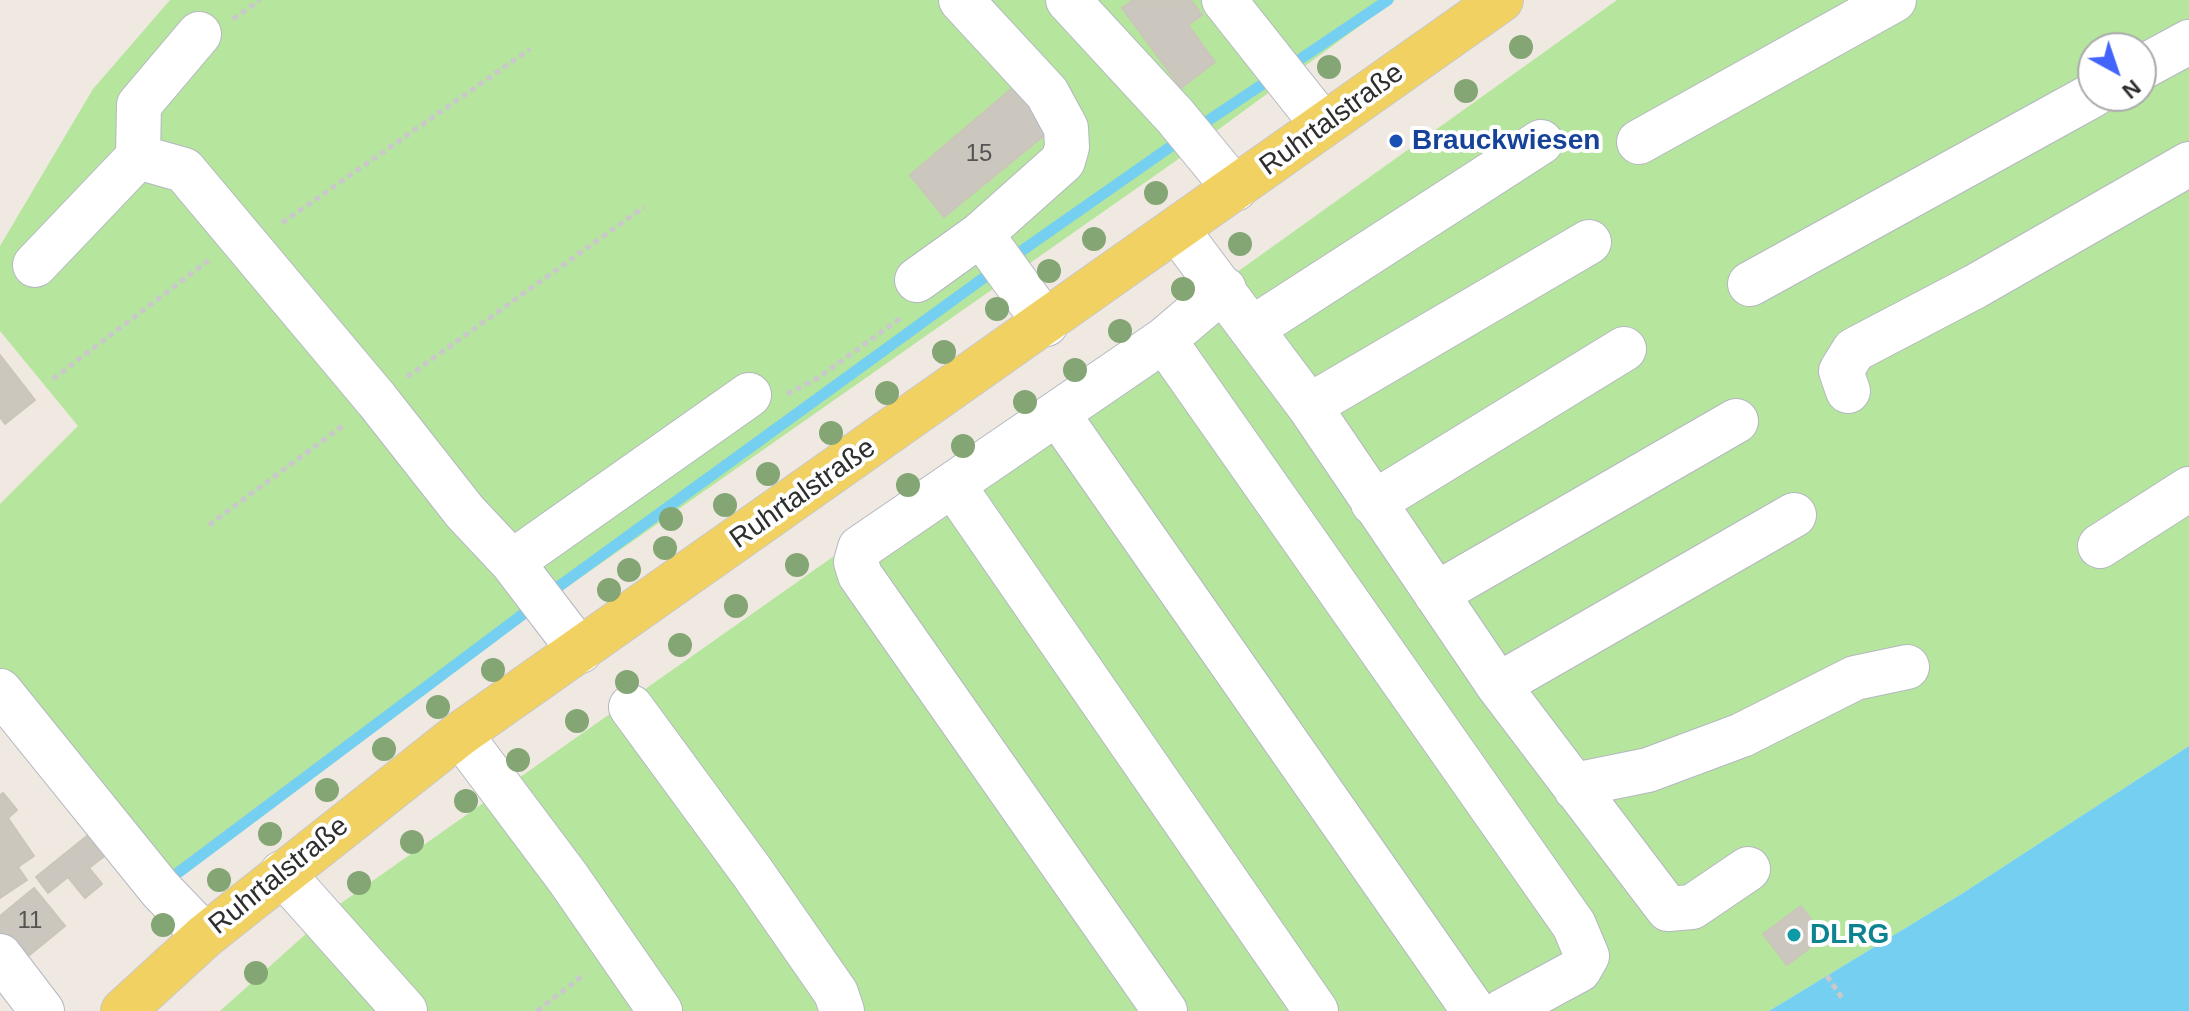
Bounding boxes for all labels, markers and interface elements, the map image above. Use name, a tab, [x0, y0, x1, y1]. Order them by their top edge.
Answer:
north arrow	[2077, 32, 2157, 112]
street label: Ruhrtalstraße	[1254, 57, 1410, 183]
text: N	[2117, 75, 2146, 104]
place label: Brauckwiesen	[1412, 124, 1600, 158]
marker: Brauckwiesen	[1387, 132, 1405, 150]
house number: 15	[966, 140, 992, 168]
street label: Ruhrtalstraße	[724, 432, 882, 556]
street label: Ruhrtalstraße	[203, 810, 355, 942]
house number: 11	[18, 907, 42, 935]
place label: DLRG	[1810, 918, 1889, 952]
marker: DLRG	[1785, 926, 1803, 944]

